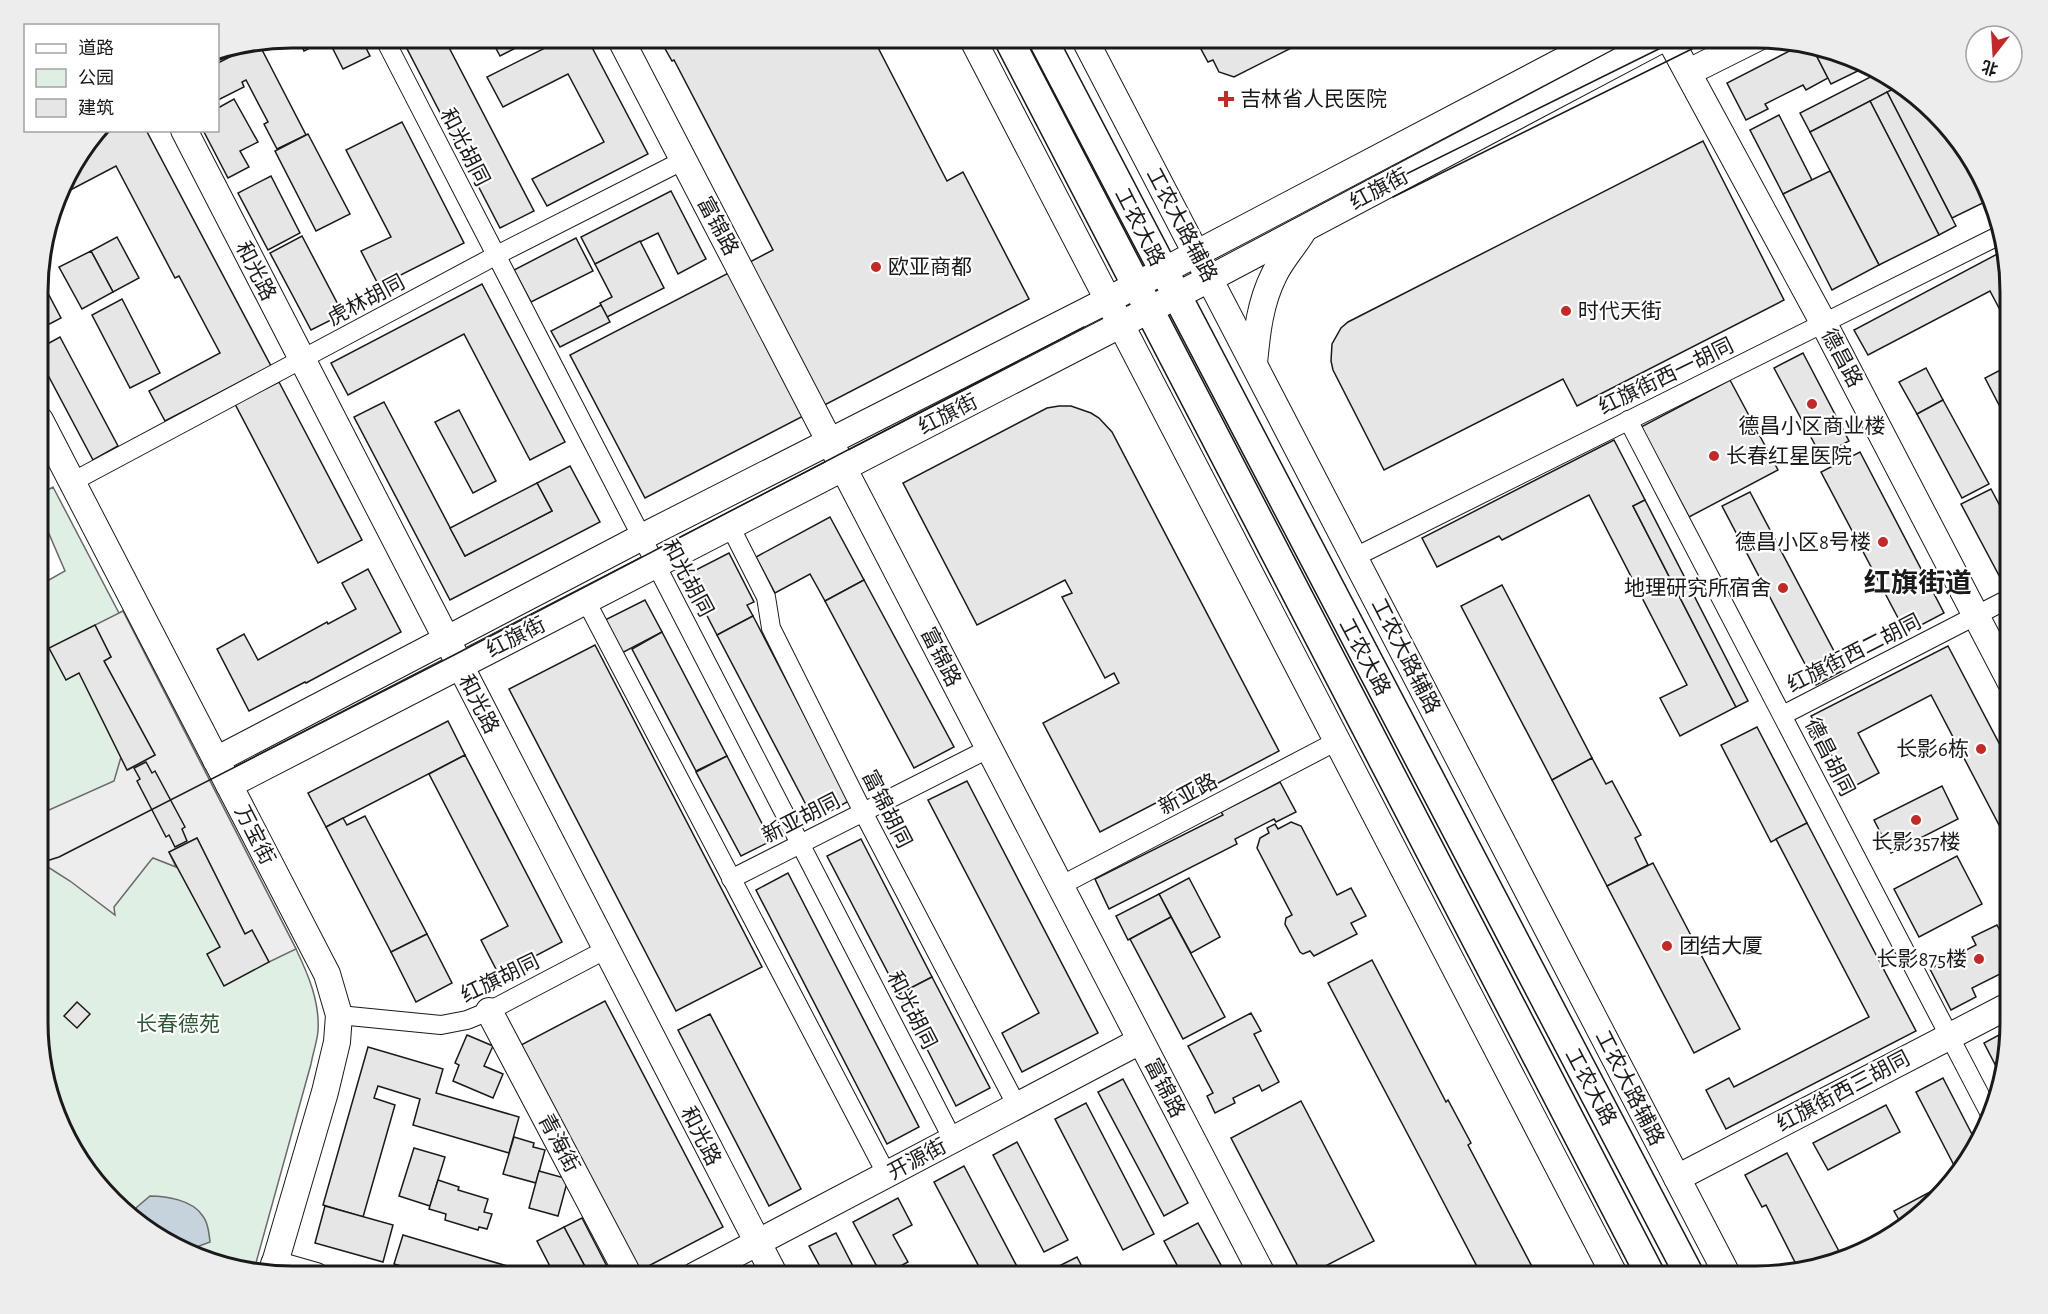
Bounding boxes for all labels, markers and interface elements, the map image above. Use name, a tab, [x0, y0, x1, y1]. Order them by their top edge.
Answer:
legend	[24, 24, 219, 132]
north arrow	[1964, 24, 2024, 84]
text: 道路	[78, 38, 114, 58]
text: 北	[1980, 57, 2000, 78]
text: 公园	[78, 69, 114, 88]
place label: 吉林省人民医院	[1240, 88, 1387, 110]
marker: 吉林省人民医院	[1217, 90, 1235, 108]
text: 建筑	[78, 98, 114, 118]
street label: 和光胡同	[436, 105, 494, 189]
street label: 工农大路辅路	[1141, 163, 1223, 287]
street label: 红旗街	[1346, 164, 1412, 214]
street label: 工农大路	[1110, 184, 1170, 270]
street label: 富锦路	[693, 193, 743, 259]
street label: 和光路	[232, 238, 280, 304]
place label: 欧亚商都	[888, 256, 972, 278]
marker: 欧亚商都	[869, 260, 883, 274]
street label: 虎林胡同	[324, 271, 408, 329]
place label: 时代天街	[1578, 300, 1662, 322]
marker: 时代天街	[1559, 304, 1573, 318]
street label: 德昌路	[1817, 325, 1867, 391]
street label: 红旗街西一胡同	[1595, 334, 1737, 418]
street label: 红旗街	[915, 390, 981, 438]
marker: 德昌小区商业楼	[1805, 397, 1819, 411]
place label: 德昌小区商业楼	[1739, 415, 1886, 437]
place label: 长春红星医院	[1726, 445, 1852, 467]
marker: 长春红星医院	[1707, 449, 1721, 463]
place label: 德昌小区8号楼	[1735, 531, 1871, 553]
marker: 德昌小区8号楼	[1876, 535, 1890, 549]
street label: 和光胡同	[659, 536, 717, 620]
district label: 红旗街道	[1864, 568, 1972, 597]
place label: 地理研究所宿舍	[1624, 577, 1771, 599]
marker: 地理研究所宿舍	[1776, 581, 1790, 595]
street label: 工农大路辅路	[1366, 594, 1446, 718]
street label: 红旗街西二胡同	[1784, 610, 1924, 696]
street label: 红旗街	[483, 613, 549, 661]
street label: 工农大路	[1334, 614, 1396, 700]
street label: 富锦路	[917, 624, 965, 690]
street label: 和光路	[455, 671, 503, 737]
street label: 德昌胡同	[1801, 715, 1859, 799]
place label: 长影6栋	[1896, 738, 1969, 760]
marker: 长影6栋	[1974, 742, 1988, 756]
street label: 富锦胡同	[858, 767, 916, 851]
street label: 新亚路	[1155, 769, 1221, 819]
street label: 新亚胡同	[759, 789, 843, 847]
street label: 万宝街	[231, 802, 279, 868]
marker: 长影357楼	[1909, 813, 1923, 827]
place label: 长影357楼	[1871, 831, 1961, 853]
place label: 团结大厦	[1679, 935, 1763, 957]
marker: 团结大厦	[1660, 939, 1674, 953]
place label: 长影875楼	[1877, 948, 1967, 970]
street label: 红旗胡同	[457, 950, 543, 1006]
marker: 长影875楼	[1972, 952, 1986, 966]
street label: 和光胡同	[883, 968, 941, 1052]
park label: 长春德苑	[136, 1013, 220, 1035]
street label: 工农大路辅路	[1592, 1027, 1668, 1149]
street label: 工农大路	[1562, 1045, 1620, 1129]
street label: 红旗街西三胡同	[1773, 1047, 1913, 1135]
street label: 富锦路	[1141, 1055, 1189, 1121]
street label: 和光路	[677, 1103, 725, 1169]
street label: 青海街	[534, 1110, 584, 1176]
street label: 开源街	[884, 1134, 950, 1184]

